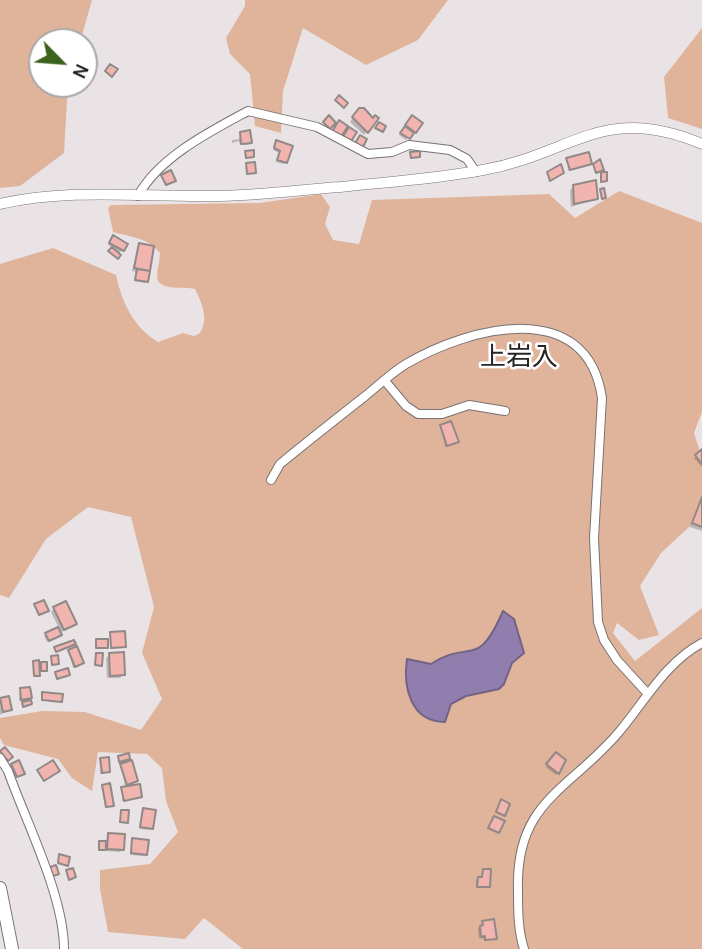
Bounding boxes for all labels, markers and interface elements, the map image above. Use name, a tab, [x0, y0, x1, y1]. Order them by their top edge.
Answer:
north arrow	[28, 28, 98, 98]
text: N	[67, 60, 93, 82]
district label: 上岩入	[480, 342, 558, 374]

